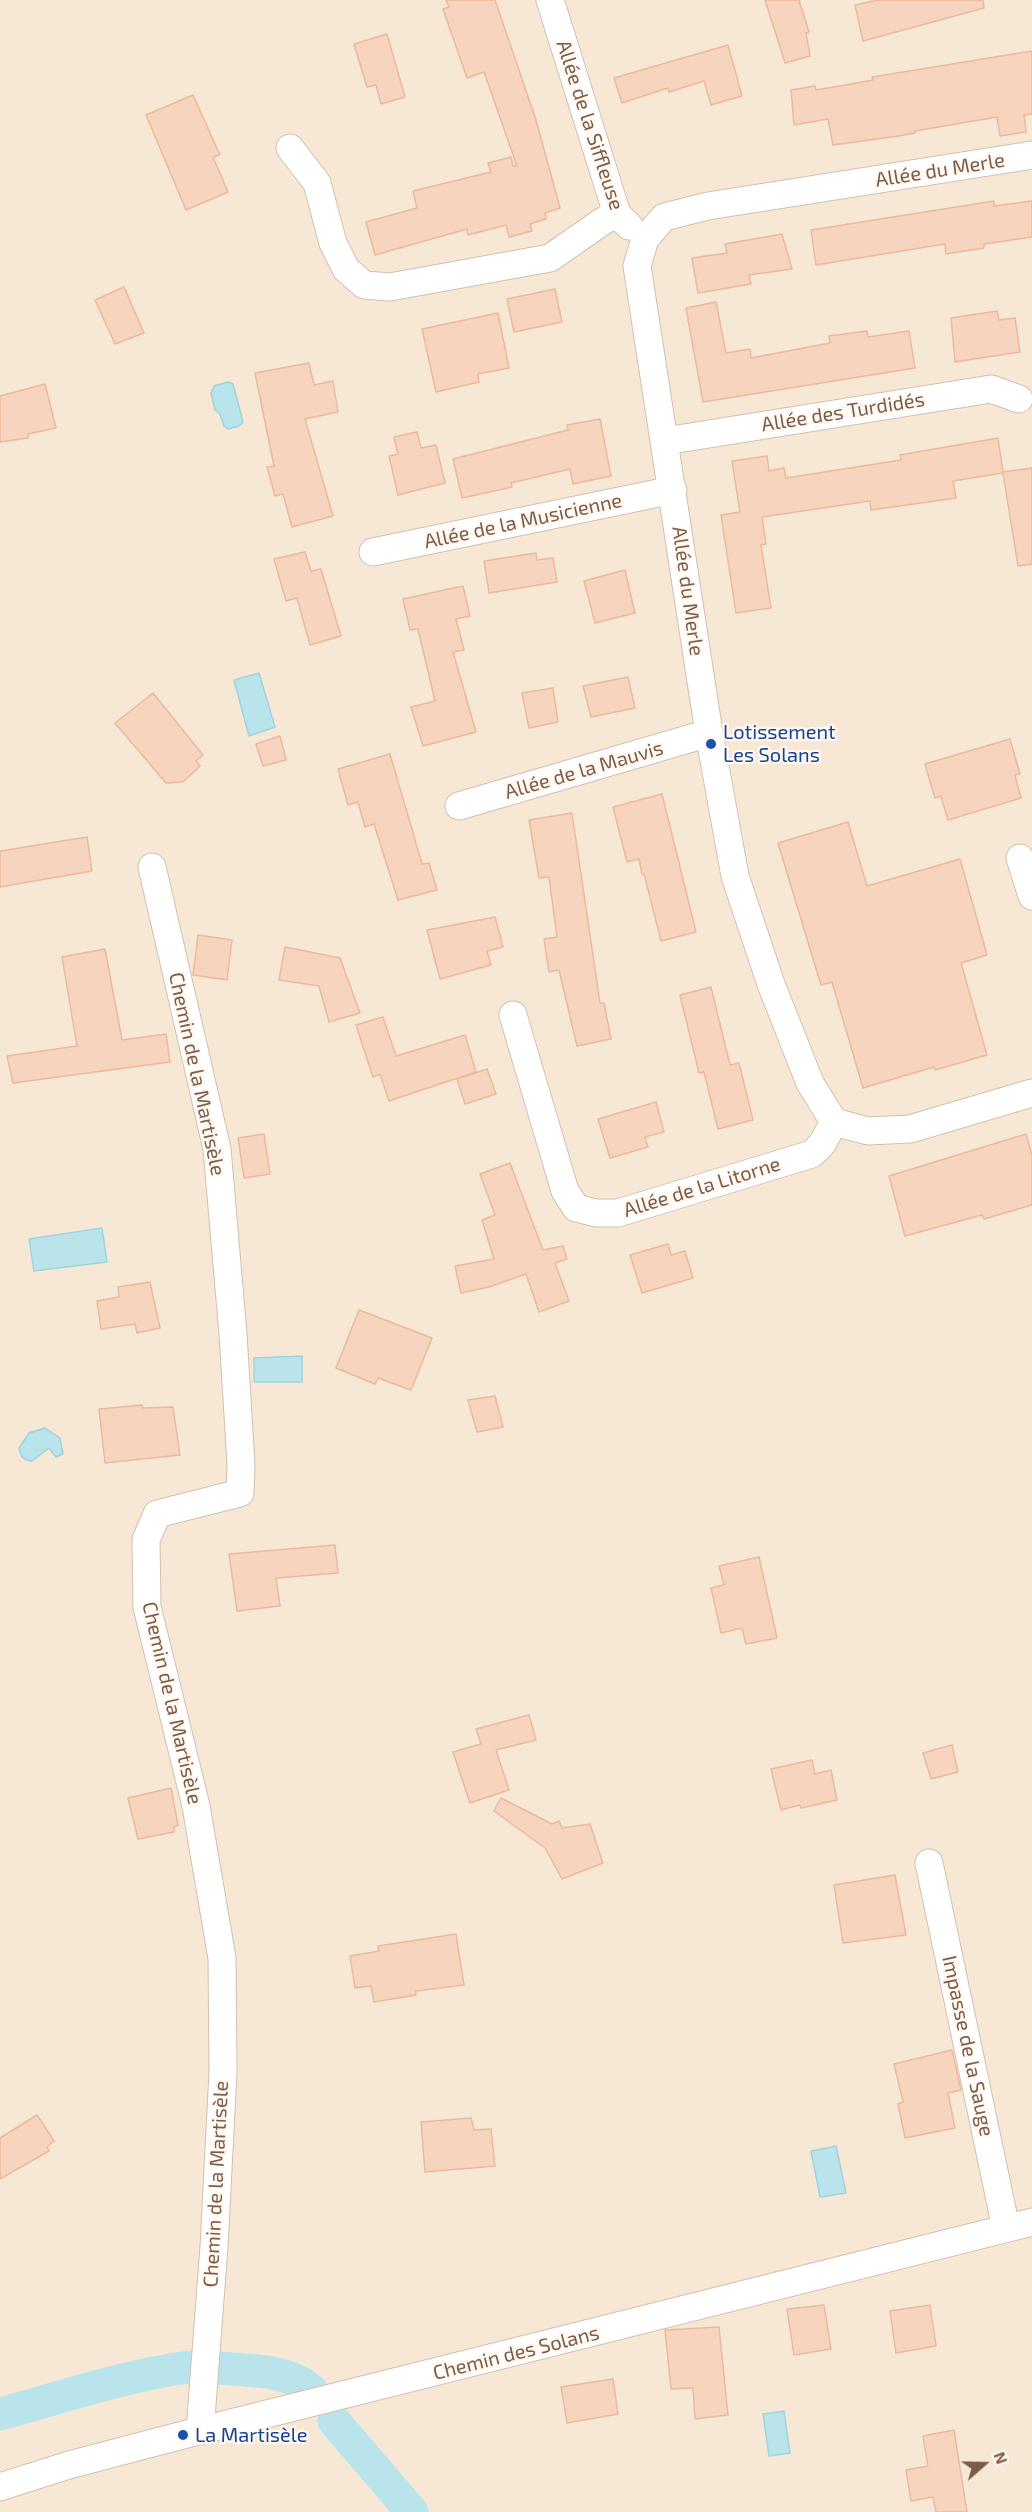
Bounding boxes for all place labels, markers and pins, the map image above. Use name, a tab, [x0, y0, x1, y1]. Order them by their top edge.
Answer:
place label: Lotissement Les Solans	[723, 720, 836, 767]
marker: Lotissement Les Solans	[704, 737, 718, 751]
place label: La Martisèle	[195, 2423, 307, 2447]
marker: La Martisèle	[176, 2428, 190, 2442]

